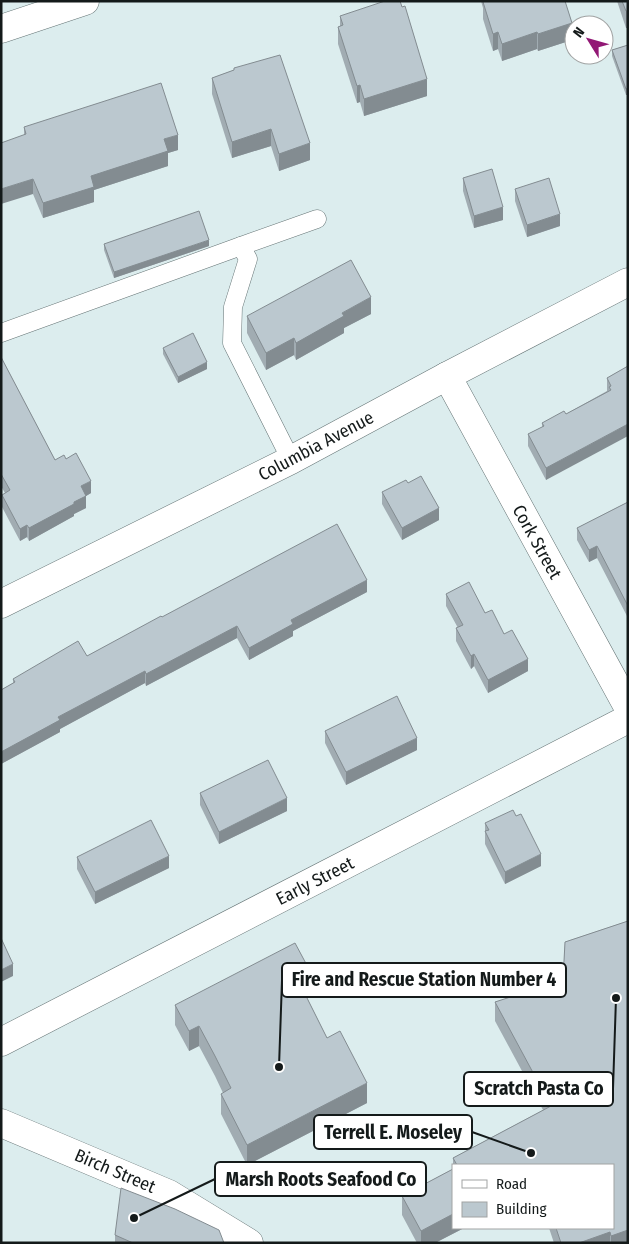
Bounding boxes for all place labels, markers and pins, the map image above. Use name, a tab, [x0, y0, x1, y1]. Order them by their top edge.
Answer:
callout: Fire and Rescue Station Number 4	[282, 963, 566, 997]
callout: Scratch Pasta Co	[464, 1072, 613, 1106]
callout: Terrell E. Moseley	[314, 1115, 472, 1149]
callout: Marsh Roots Seafood Co	[215, 1162, 426, 1196]

